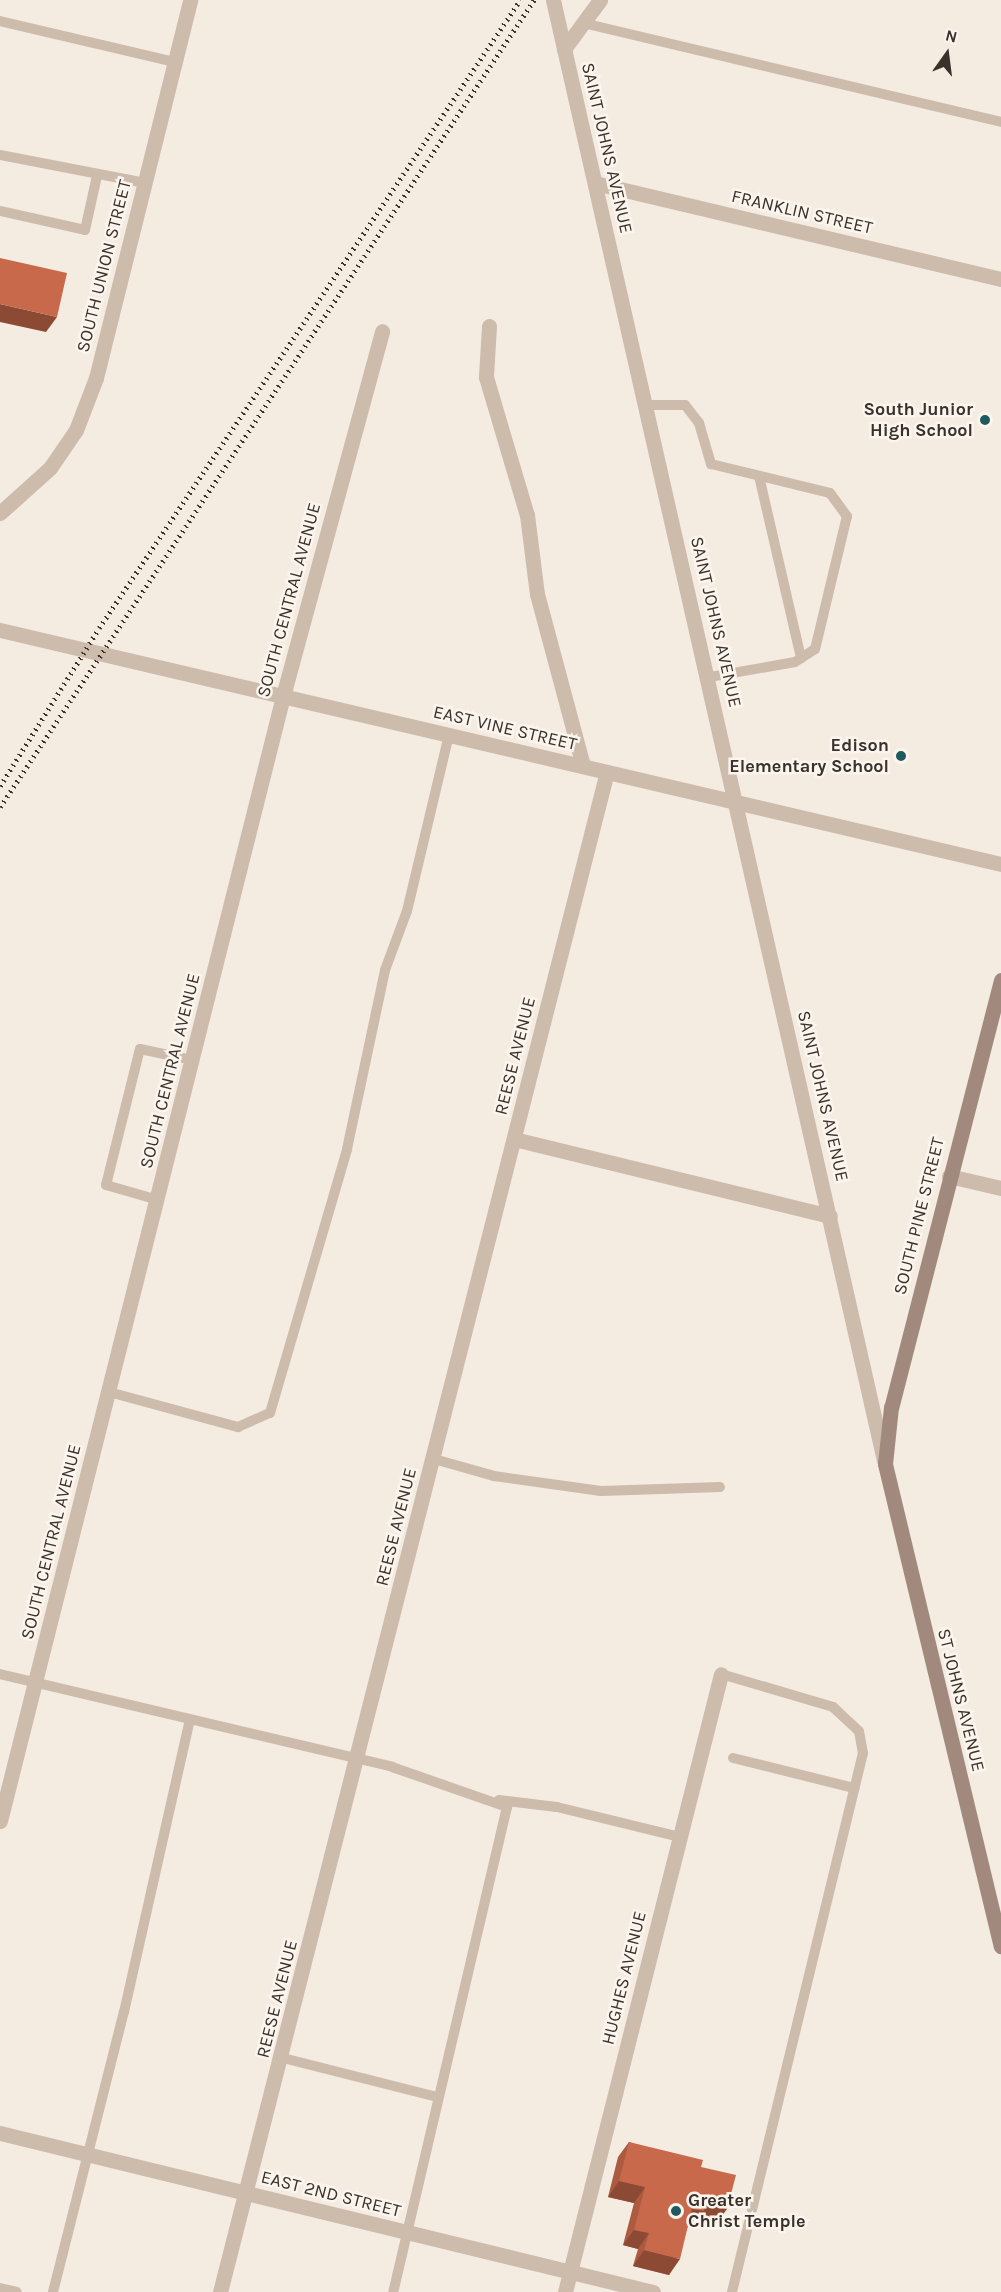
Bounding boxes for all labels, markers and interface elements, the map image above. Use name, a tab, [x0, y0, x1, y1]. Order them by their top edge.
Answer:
north arrow	[917, 24, 977, 84]
text: N	[944, 25, 959, 47]
street label: SAINT JOHNS AVENUE	[577, 61, 637, 235]
street label: SOUTH UNION STREET	[72, 177, 136, 355]
street label: FRANKLIN STREET	[729, 185, 875, 239]
place label: South Junior High School	[864, 399, 973, 442]
marker: South Junior High School	[978, 413, 992, 427]
street label: SOUTH CENTRAL AVENUE	[253, 500, 325, 700]
street label: SAINT JOHNS AVENUE	[686, 535, 746, 709]
street label: EAST VINE STREET	[431, 701, 579, 755]
place label: Edison Elementary School	[729, 735, 889, 777]
marker: Edison Elementary School	[894, 749, 908, 763]
street label: SOUTH CENTRAL AVENUE	[135, 971, 205, 1171]
street label: REESE AVENUE	[490, 995, 540, 1117]
street label: SAINT JOHNS AVENUE	[793, 1009, 853, 1183]
street label: SOUTH PINE STREET	[889, 1135, 949, 1297]
street label: SOUTH CENTRAL AVENUE	[16, 1442, 86, 1642]
street label: REESE AVENUE	[371, 1466, 421, 1588]
street label: ST JOHNS AVENUE	[933, 1626, 989, 1774]
street label: HUGHES AVENUE	[597, 1909, 651, 2047]
street label: REESE AVENUE	[252, 1938, 302, 2060]
street label: EAST 2ND STREET	[259, 2166, 403, 2222]
place label: Greater Christ Temple	[688, 2190, 805, 2232]
marker: Greater Christ Temple	[669, 2204, 683, 2218]

